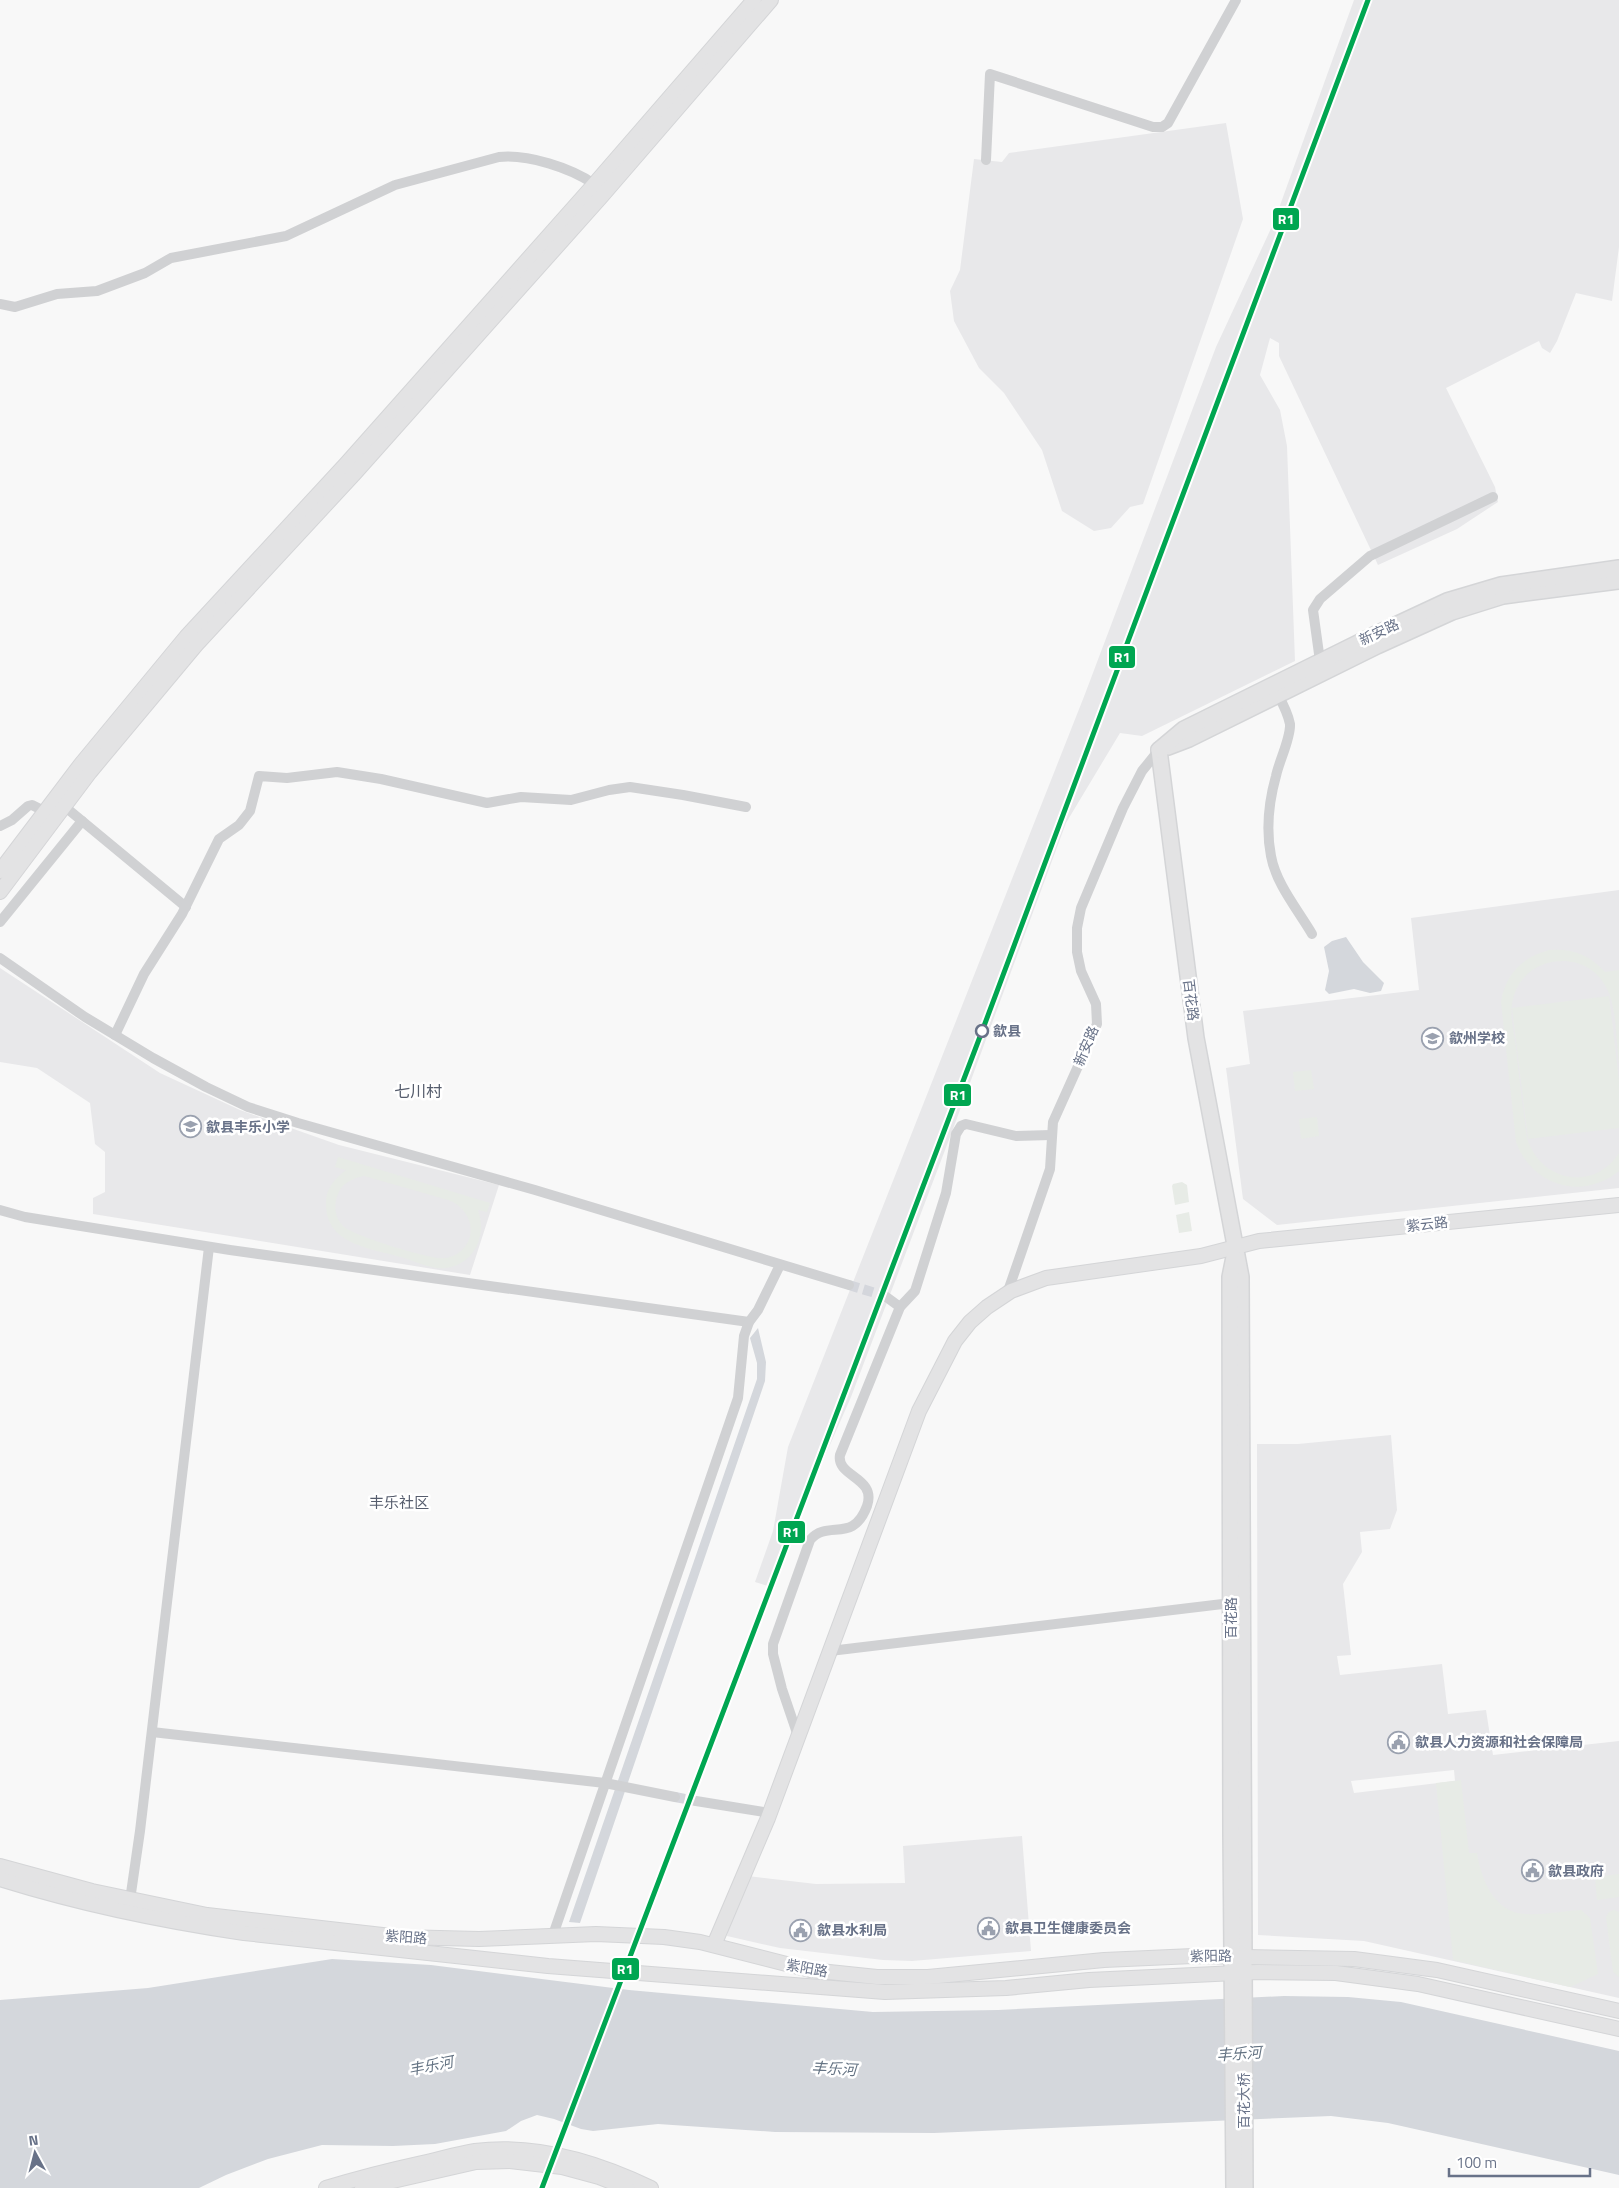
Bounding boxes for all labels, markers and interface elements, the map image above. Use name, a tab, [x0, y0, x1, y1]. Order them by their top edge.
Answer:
line badge: R1	[1272, 207, 1300, 231]
text: R1	[1278, 208, 1294, 229]
street label: 新安路	[1355, 613, 1402, 650]
line badge: R1	[1108, 645, 1136, 669]
text: R1	[1114, 646, 1130, 667]
street label: 百花路	[1179, 978, 1204, 1022]
place label: 歙县	[993, 1020, 1021, 1041]
street label: 新安路	[1068, 1022, 1103, 1069]
marker: 歙县	[975, 1024, 989, 1038]
school or university icon: 歙州学校	[1421, 1026, 1445, 1050]
place label: 歙州学校	[1449, 1027, 1505, 1048]
district label: 七川村	[394, 1079, 442, 1103]
line badge: R1	[943, 1083, 972, 1107]
text: R1	[950, 1084, 966, 1105]
school or university icon: 歙县丰乐小学	[178, 1115, 202, 1139]
place label: 歙县丰乐小学	[206, 1116, 290, 1137]
street label: 紫云路	[1405, 1211, 1449, 1236]
district label: 丰乐社区	[369, 1491, 429, 1514]
line badge: R1	[777, 1520, 806, 1544]
text: R1	[783, 1521, 799, 1542]
street label: 百花路	[1220, 1597, 1241, 1639]
public building icon: 歙县人力资源和社会保障局	[1387, 1730, 1411, 1754]
place label: 歙县人力资源和社会保障局	[1415, 1731, 1583, 1752]
public building icon: 歙县政府	[1520, 1859, 1544, 1883]
place label: 歙县政府	[1548, 1860, 1604, 1881]
public building icon: 歙县卫生健康委员会	[977, 1916, 1001, 1940]
place label: 歙县卫生健康委员会	[1005, 1917, 1131, 1938]
public building icon: 歙县水利局	[789, 1918, 813, 1942]
place label: 歙县水利局	[817, 1919, 887, 1940]
street label: 紫阳路	[384, 1925, 428, 1948]
street label: 紫阳路	[1190, 1945, 1232, 1966]
street label: 紫阳路	[785, 1954, 830, 1981]
line badge: R1	[611, 1957, 640, 1981]
text: R1	[617, 1958, 633, 1979]
water label: 丰乐河	[1216, 2040, 1265, 2067]
water label: 丰乐河	[407, 2049, 458, 2081]
water label: 丰乐河	[811, 2056, 860, 2081]
street label: 百花大桥	[1233, 2073, 1254, 2129]
north arrow	[10, 2128, 60, 2178]
text: N	[27, 2129, 39, 2151]
scale bar	[1449, 2146, 1590, 2178]
text: 100 m	[1456, 2151, 1497, 2174]

